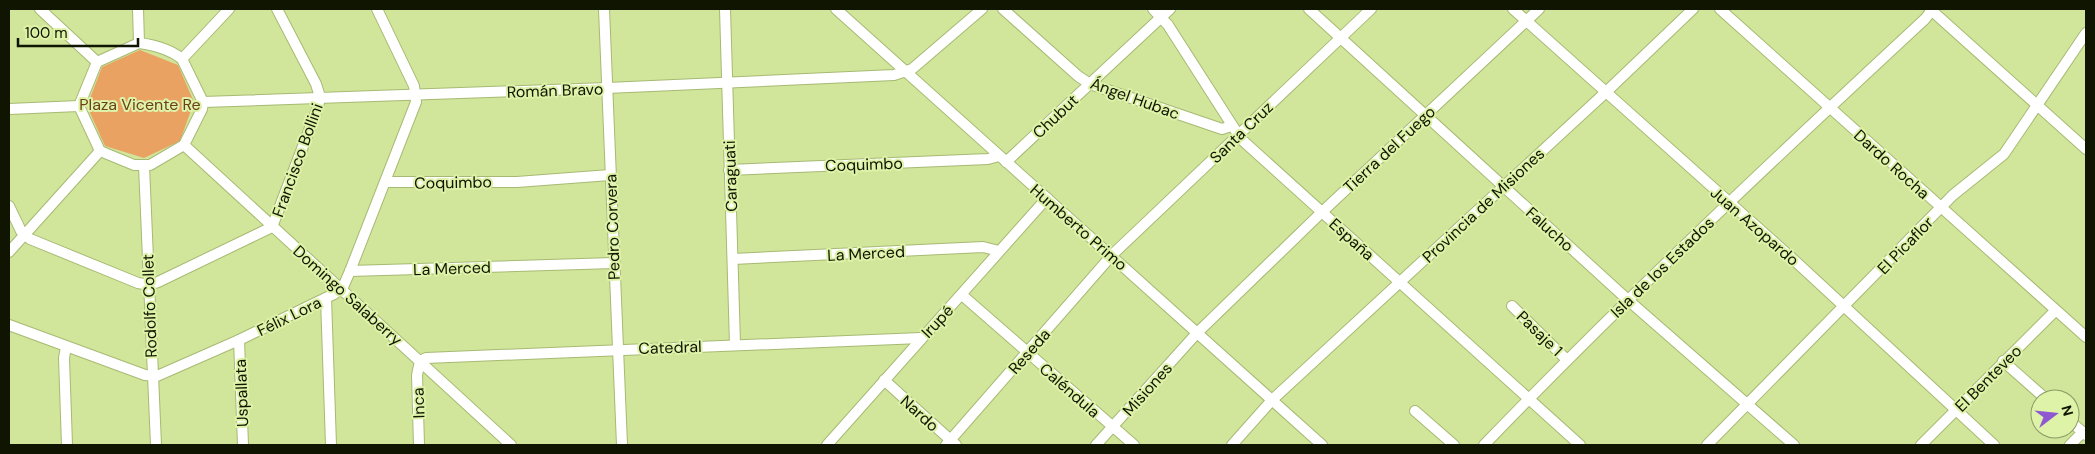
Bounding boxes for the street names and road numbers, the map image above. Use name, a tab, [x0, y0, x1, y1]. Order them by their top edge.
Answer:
street label: Ángel Hubac	[1087, 73, 1182, 124]
street label: Román Bravo	[506, 78, 604, 103]
street label: Chubut	[1028, 90, 1083, 143]
street label: Santa Cruz	[1205, 97, 1278, 168]
street label: Francisco Bollini	[267, 100, 328, 220]
street label: Tierra del Fuego	[1339, 101, 1440, 197]
street label: Dardo Rocha	[1849, 125, 1934, 204]
street label: Caraguati	[719, 140, 742, 212]
street label: Provincia de Misiones	[1418, 143, 1549, 268]
street label: Coquimbo	[825, 153, 903, 176]
street label: Coquimbo	[414, 171, 492, 194]
street label: Pedro Corvera	[600, 174, 625, 280]
street label: Humberto Primo	[1026, 179, 1132, 275]
street label: Juan Azopardo	[1706, 182, 1803, 271]
street label: Falucho	[1521, 202, 1578, 256]
street label: Isla de los Estados	[1606, 212, 1719, 322]
street label: El Picaflor	[1873, 212, 1938, 279]
street label: España	[1325, 214, 1379, 265]
street label: Domingo Salaberry	[289, 241, 407, 350]
street label: La Merced	[827, 241, 905, 266]
street label: Rodolfo Collet	[137, 254, 162, 358]
street label: La Merced	[413, 257, 491, 280]
street label: Félix Lora	[254, 292, 325, 341]
street label: Irupé	[917, 300, 958, 342]
street label: Pasaje 1	[1512, 306, 1567, 361]
street label: Reseda	[1004, 324, 1055, 379]
street label: Catedral	[638, 336, 702, 359]
street label: El Benteveo	[1950, 340, 2026, 416]
street label: Caléndula	[1035, 358, 1104, 422]
street label: Misiones	[1118, 358, 1177, 421]
street label: Uspallata	[230, 359, 253, 427]
street label: Inca	[407, 387, 430, 419]
street label: Nardo	[896, 391, 943, 436]

